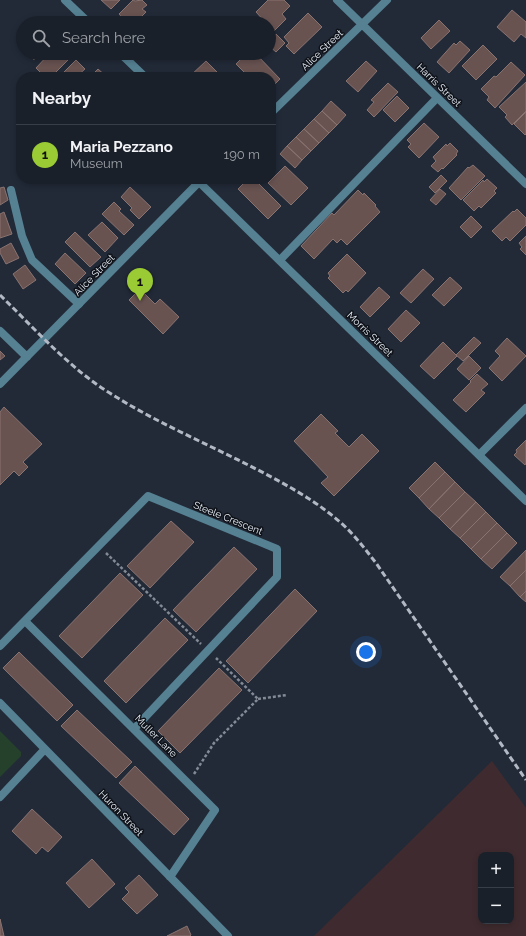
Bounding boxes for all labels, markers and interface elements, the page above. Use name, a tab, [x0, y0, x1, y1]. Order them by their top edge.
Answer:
search box	[16, 16, 276, 60]
icon: search	[30, 27, 52, 49]
street label: Alice Street	[299, 27, 345, 72]
text: Search here	[62, 29, 145, 47]
street label: Harris Street	[415, 61, 464, 109]
text: Nearby	[32, 88, 91, 108]
text: Maria Pezzano	[70, 138, 173, 156]
text: 1	[42, 147, 48, 162]
text: 190 m	[224, 147, 260, 162]
text: Museum	[70, 156, 123, 171]
street label: Alice Street	[72, 252, 117, 298]
pin: 1	[127, 268, 153, 301]
street label: Morris Street	[345, 310, 395, 359]
street label: Steele Crescent	[192, 499, 265, 537]
your location	[356, 642, 376, 662]
street label: Muller Lane	[133, 713, 179, 759]
street label: Huron Street	[97, 788, 146, 838]
map controls	[478, 852, 514, 924]
button: +	[478, 852, 514, 888]
button: −	[478, 888, 514, 924]

